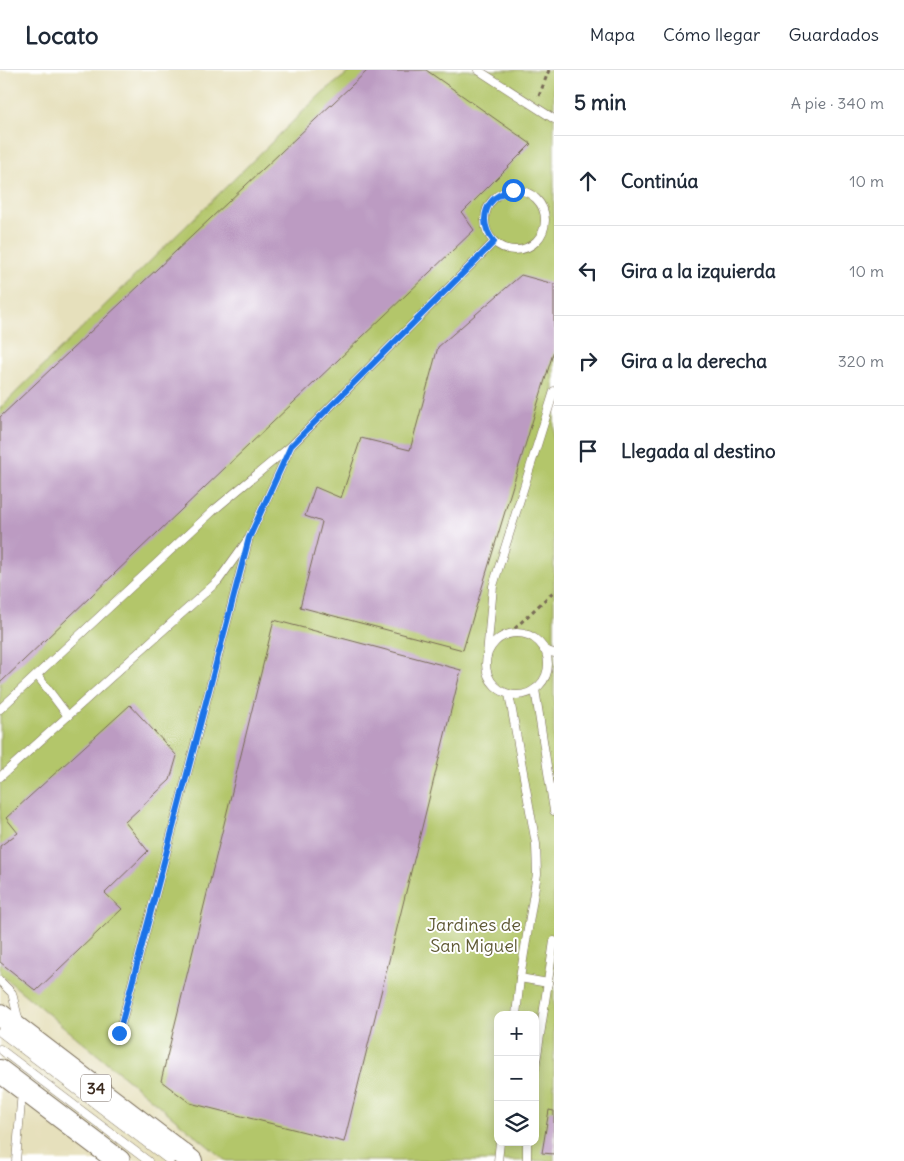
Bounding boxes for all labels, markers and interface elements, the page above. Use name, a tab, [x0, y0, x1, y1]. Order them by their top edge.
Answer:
text: Locato	[25, 20, 99, 50]
text: Mapa	[590, 23, 635, 46]
text: Cómo llegar	[663, 23, 760, 46]
text: Guardados	[788, 23, 879, 46]
text: 5 min	[574, 89, 626, 116]
text: A pie · 340 m	[791, 93, 884, 113]
icon: ahead	[574, 167, 602, 195]
text: Continúa	[621, 169, 698, 193]
text: 10 m	[849, 171, 884, 191]
route start	[502, 179, 525, 202]
icon: left	[574, 257, 602, 285]
text: Gira a la izquierda	[621, 259, 776, 283]
text: 10 m	[849, 261, 884, 281]
icon: right	[574, 347, 602, 375]
text: Gira a la derecha	[621, 349, 767, 373]
text: 320 m	[838, 351, 884, 371]
icon: arrive	[574, 437, 602, 465]
text: Llegada al destino	[621, 439, 776, 463]
park label: Jardines de San Miguel	[427, 913, 521, 957]
map controls	[494, 1011, 539, 1146]
button: +	[494, 1011, 539, 1056]
route end	[108, 1022, 131, 1045]
button: −	[494, 1056, 539, 1101]
road number: 34	[81, 1074, 111, 1102]
button: layers	[494, 1101, 539, 1146]

